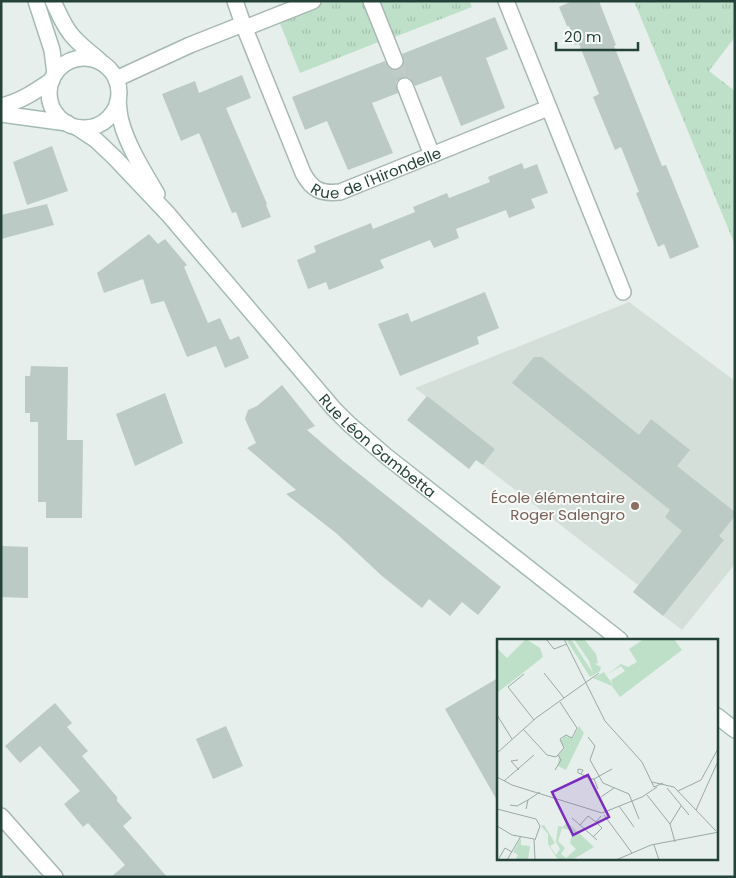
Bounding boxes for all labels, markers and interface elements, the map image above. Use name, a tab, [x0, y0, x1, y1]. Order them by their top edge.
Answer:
scale bar	[556, 20, 638, 52]
text: 20 m	[564, 26, 602, 47]
street label: Rue de l'Hirondelle	[307, 142, 444, 203]
street label: Rue Léon Gambetta	[315, 389, 441, 502]
place label: École élémentaire Roger Salengro	[491, 487, 625, 525]
marker: École élémentaire Roger Salengro	[629, 500, 641, 512]
inset map	[497, 639, 718, 860]

